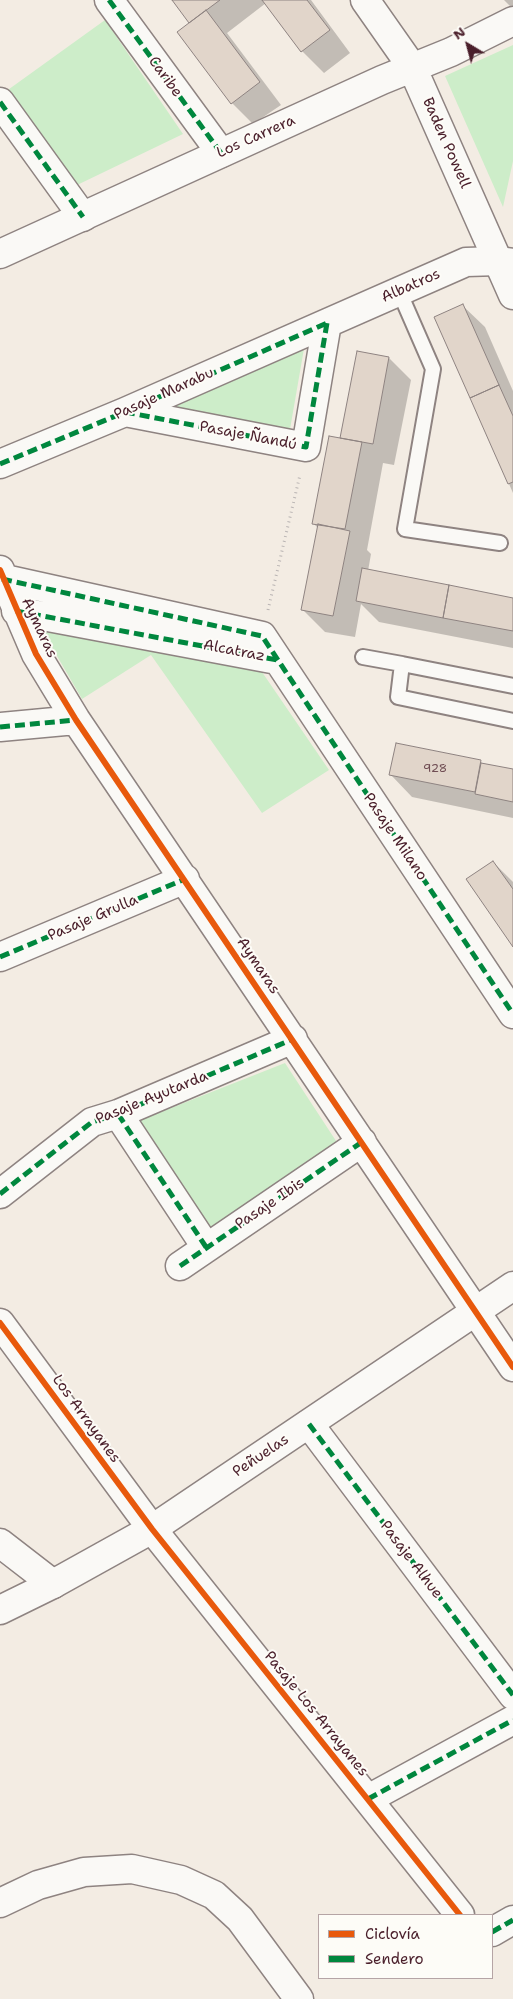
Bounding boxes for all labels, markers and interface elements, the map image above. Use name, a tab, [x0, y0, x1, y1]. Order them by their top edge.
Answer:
north arrow	[443, 20, 493, 70]
text: N	[449, 22, 469, 44]
street label: Caribe	[144, 53, 186, 101]
street label: Baden Powell	[418, 95, 474, 191]
street label: Los Carrera	[214, 112, 298, 162]
street label: Albatros	[379, 265, 443, 307]
street label: Pasaje Marabu	[111, 364, 217, 424]
street label: Pasaje Ñandú	[198, 418, 298, 454]
street label: Aymaras	[17, 595, 61, 661]
street label: Alcatraz	[202, 636, 266, 666]
house number: 928	[423, 762, 447, 776]
street label: Pasaje Milano	[359, 790, 431, 884]
street label: Pasaje Grulla	[45, 891, 141, 945]
street label: Aymaras	[233, 934, 283, 998]
street label: Pasaje Ayutarda	[93, 1067, 211, 1129]
street label: Pasaje Ibis	[232, 1174, 308, 1234]
street label: Los Arrayanes	[48, 1371, 124, 1467]
street label: Peñuelas	[230, 1431, 292, 1481]
street label: Pasaje Alhue	[376, 1518, 446, 1602]
street label: Pasaje Los Arrayanes	[260, 1648, 372, 1780]
legend	[318, 1914, 493, 1979]
text: Ciclovía	[365, 1924, 420, 1944]
text: Sendero	[365, 1949, 424, 1969]

